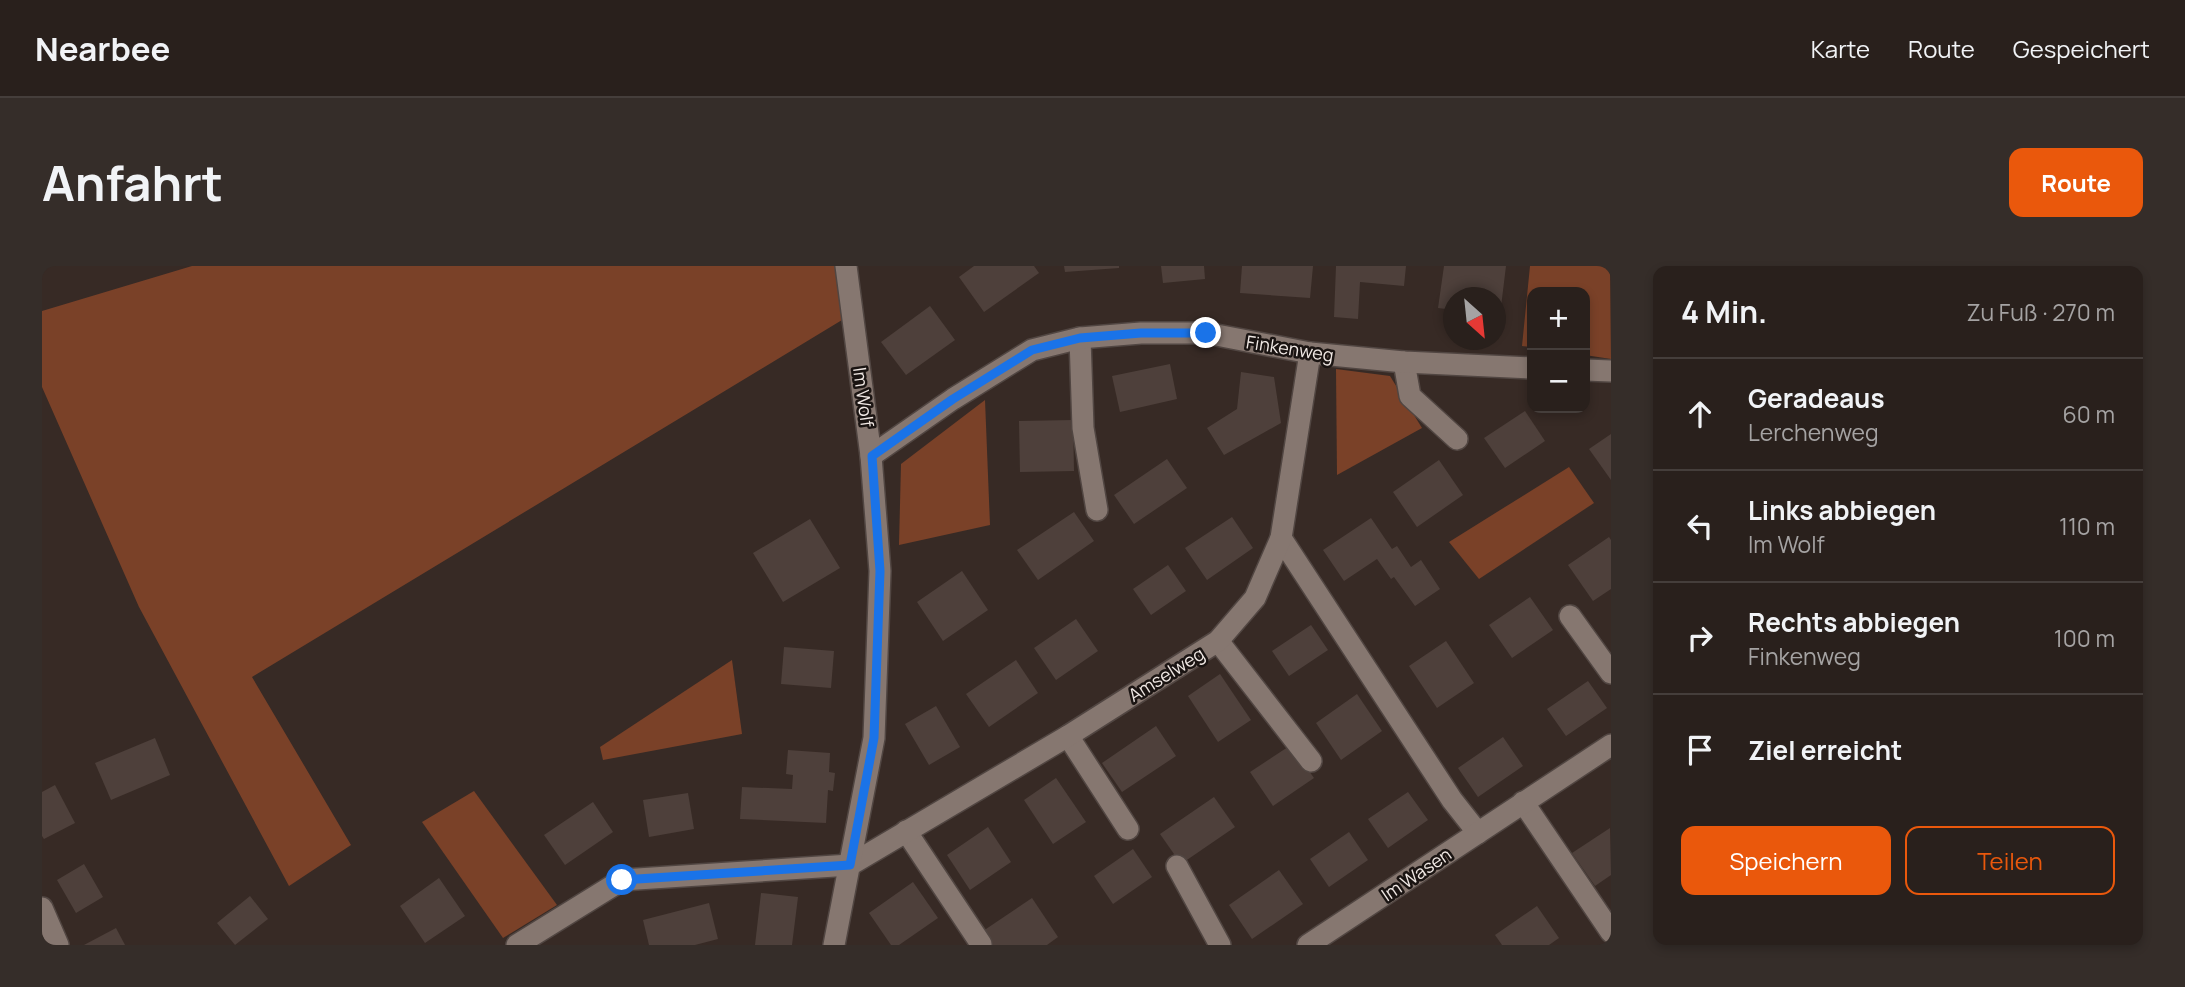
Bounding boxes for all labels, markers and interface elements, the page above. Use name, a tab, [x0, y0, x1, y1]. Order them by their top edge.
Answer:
text: Nearbee	[35, 26, 170, 71]
text: Karte	[1811, 32, 1870, 65]
text: Route	[1908, 32, 1975, 65]
text: Gespeichert	[2013, 32, 2150, 65]
button: Route	[2009, 148, 2143, 217]
text: Anfahrt	[42, 149, 223, 216]
north arrow	[1443, 287, 1506, 350]
map controls	[1527, 287, 1590, 413]
button: +	[1527, 287, 1590, 350]
text: 4 Min.	[1681, 291, 1767, 332]
text: Zu Fuß · 270 m	[1966, 296, 2115, 328]
route end	[1190, 317, 1221, 348]
street label: Finkenweg	[1245, 329, 1335, 367]
button: −	[1527, 350, 1590, 413]
street label: Im Wolf	[848, 366, 880, 429]
text: Geradeaus	[1748, 380, 1884, 416]
icon: ahead	[1681, 395, 1719, 433]
text: 60 m	[2063, 398, 2115, 430]
text: Lerchenweg	[1748, 416, 1879, 448]
text: Links abbiegen	[1748, 492, 1936, 528]
icon: left	[1681, 507, 1719, 545]
text: 110 m	[2059, 510, 2115, 542]
text: Im Wolf	[1748, 528, 1825, 560]
text: Rechts abbiegen	[1748, 604, 1960, 640]
icon: right	[1681, 619, 1719, 657]
text: 100 m	[2054, 622, 2115, 654]
text: Finkenweg	[1748, 640, 1861, 672]
street label: Amselweg	[1123, 641, 1209, 707]
icon: arrive	[1681, 731, 1719, 769]
text: Ziel erreicht	[1748, 732, 1902, 768]
button: Speichern	[1681, 826, 1891, 895]
button: Teilen	[1905, 826, 2115, 895]
street label: Im Wasen	[1376, 842, 1456, 906]
route start	[606, 864, 637, 895]

